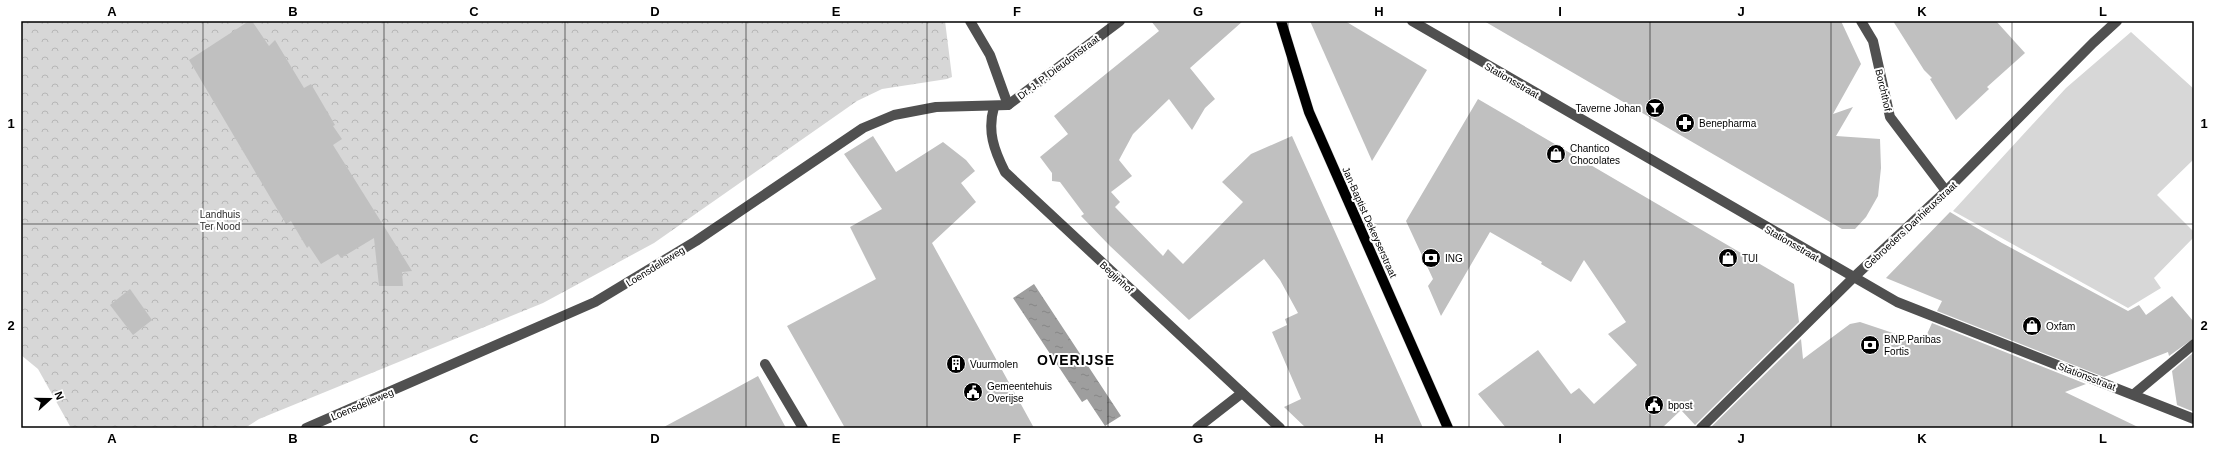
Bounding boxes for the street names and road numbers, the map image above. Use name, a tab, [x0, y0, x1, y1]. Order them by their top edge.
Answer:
street label: Dr. J. P. Dieudonstraat	[1015, 33, 1101, 102]
street label: Stationsstraat	[1483, 60, 1541, 101]
street label: Borchthof	[1873, 68, 1894, 112]
street label: Jan-Baptist Dekeyserstraat	[1340, 165, 1399, 279]
street label: Gebroeders Danhieuxstraat	[1862, 179, 1959, 271]
street label: Stationsstraat	[1763, 223, 1821, 264]
street label: Loensdelleweg	[624, 244, 686, 289]
street label: Begijnhof	[1098, 259, 1136, 296]
street label: Stationsstraat	[2056, 360, 2118, 393]
street label: Loensdelleweg	[329, 386, 395, 423]

